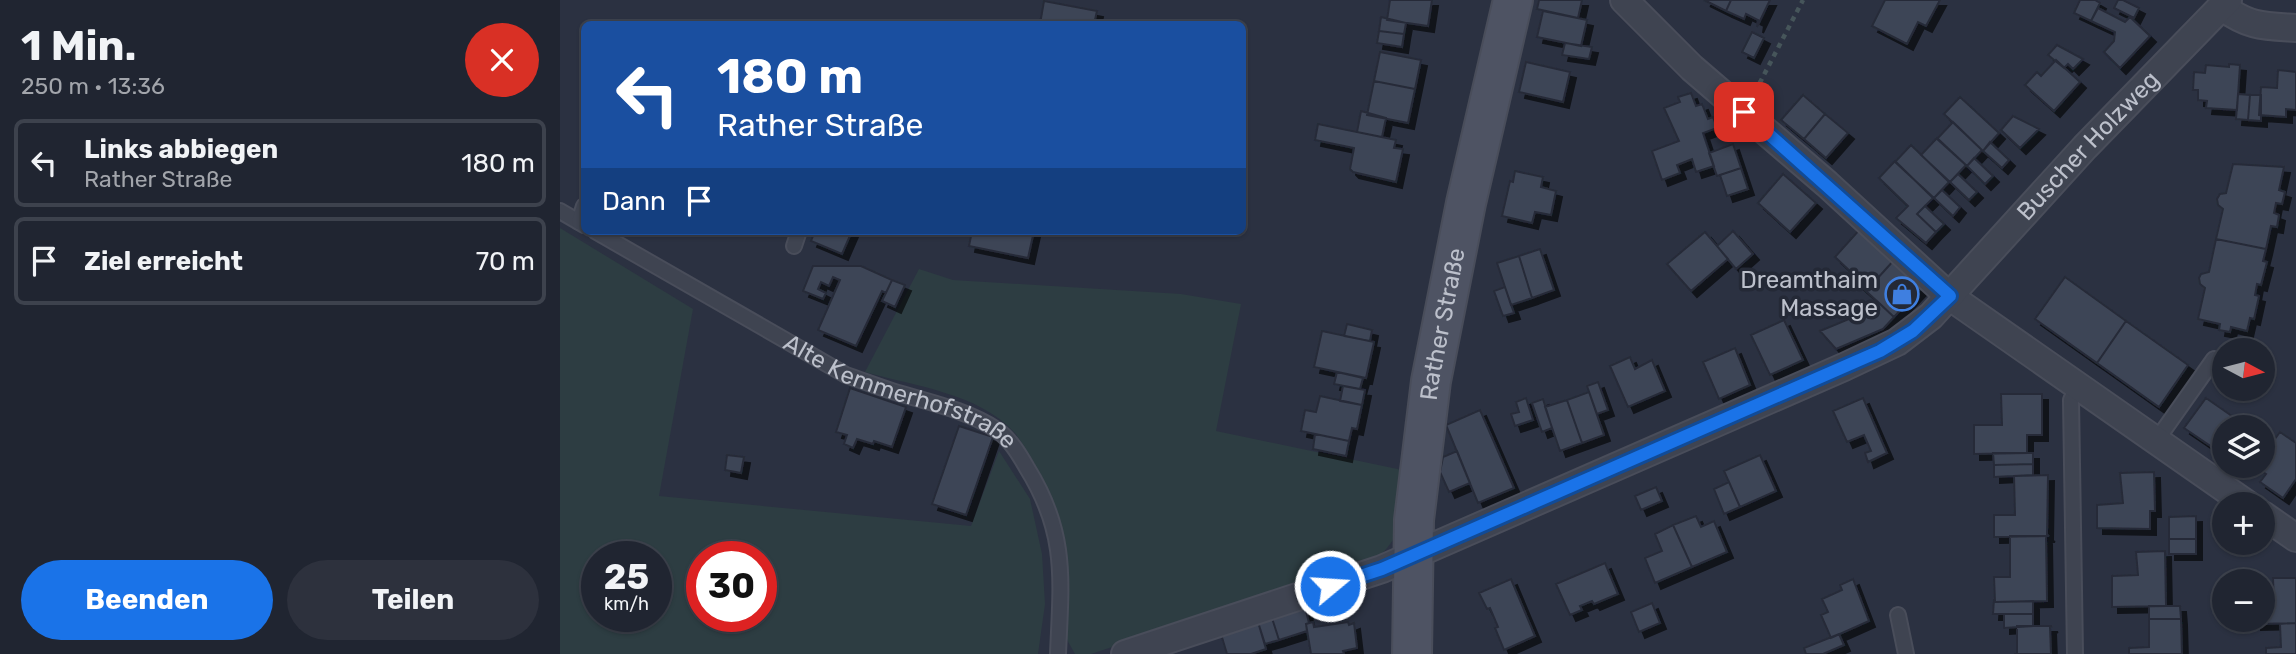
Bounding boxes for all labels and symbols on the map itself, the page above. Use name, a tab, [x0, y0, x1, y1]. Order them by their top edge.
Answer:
street label: Buscher Holzweg	[2011, 65, 2165, 226]
pin	[1714, 82, 1774, 142]
street label: Rather Straße	[1415, 245, 1471, 402]
place label: Dreamthaim Massage	[1740, 266, 1878, 322]
shop icon: Dreamthaim Massage	[1883, 275, 1921, 313]
street label: Alte Kemmerhofstraße	[779, 328, 1023, 454]
north arrow	[2212, 338, 2275, 401]
speed limit sign: 30	[686, 541, 777, 632]
position arrow	[1293, 549, 1367, 623]

